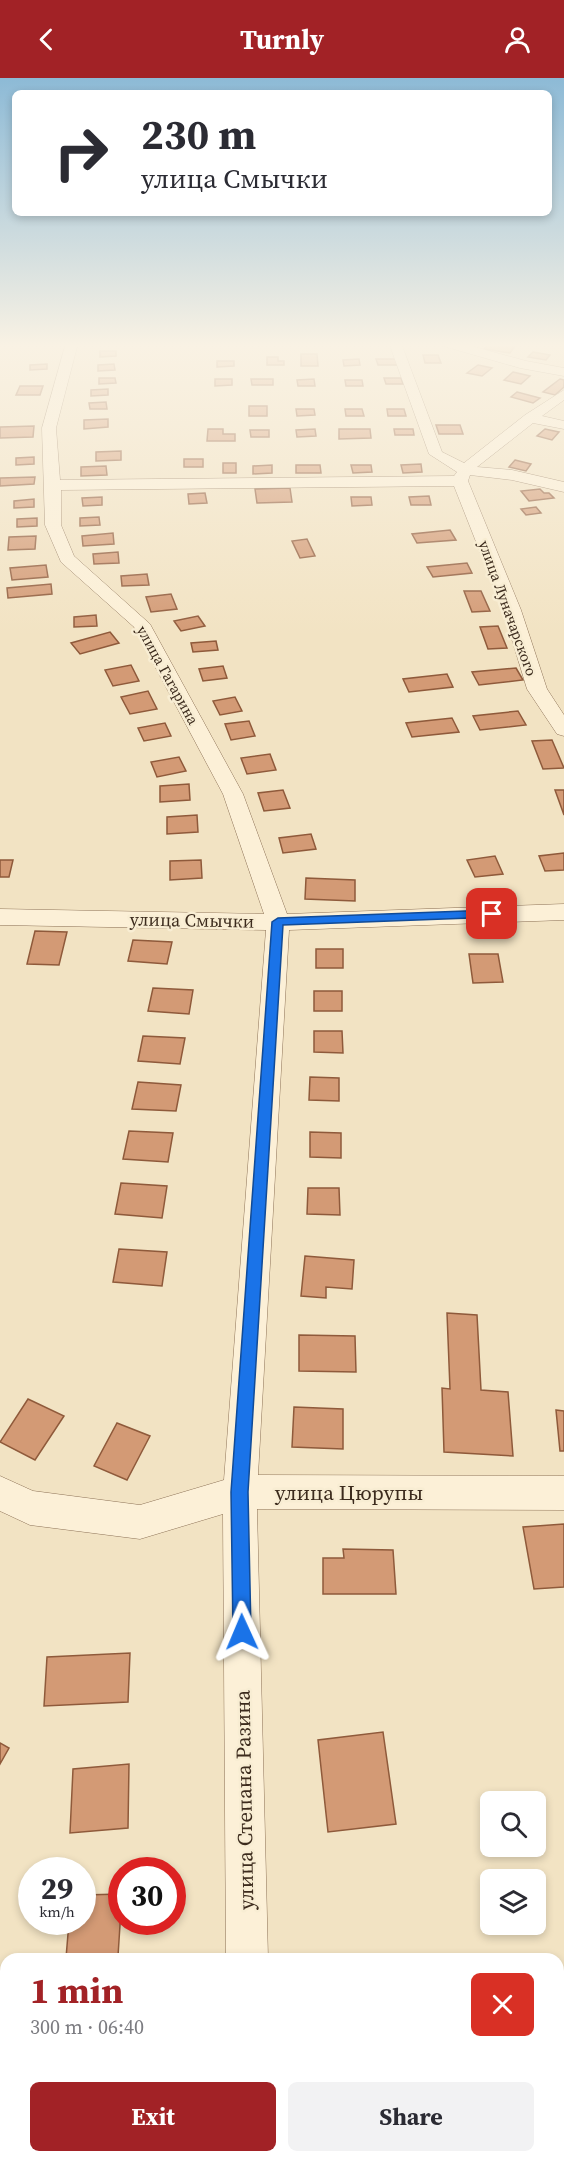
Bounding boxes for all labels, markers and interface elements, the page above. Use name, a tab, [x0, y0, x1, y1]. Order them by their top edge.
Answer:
text: Turnly	[240, 21, 324, 58]
icon: back	[30, 23, 63, 56]
icon: person	[501, 23, 534, 56]
text: 230 m	[141, 105, 256, 163]
icon: right	[42, 114, 120, 192]
text: улица Смычки	[141, 160, 328, 197]
street label: улица Луначарского	[474, 537, 542, 679]
street label: улица Гагарина	[132, 622, 204, 729]
pin	[466, 888, 517, 939]
icon: arrive	[475, 897, 508, 930]
street label: улица Смычки	[129, 906, 255, 934]
street label: улица Цюрупы	[275, 1478, 423, 1507]
position arrow	[210, 1600, 274, 1664]
street label: улица Степана Разина	[228, 1689, 260, 1910]
map controls	[480, 1791, 546, 1935]
button: search	[480, 1791, 546, 1857]
speed limit sign: 30	[108, 1857, 186, 1935]
text: 29	[41, 1868, 73, 1909]
button: layers	[480, 1869, 546, 1935]
text: km/h	[39, 1901, 75, 1922]
text: 1 min	[30, 1966, 123, 2015]
button: close	[471, 1973, 534, 2036]
text: 300 m · 06:40	[30, 2013, 144, 2041]
button: Exit	[30, 2082, 276, 2151]
button: Share	[288, 2082, 534, 2151]

